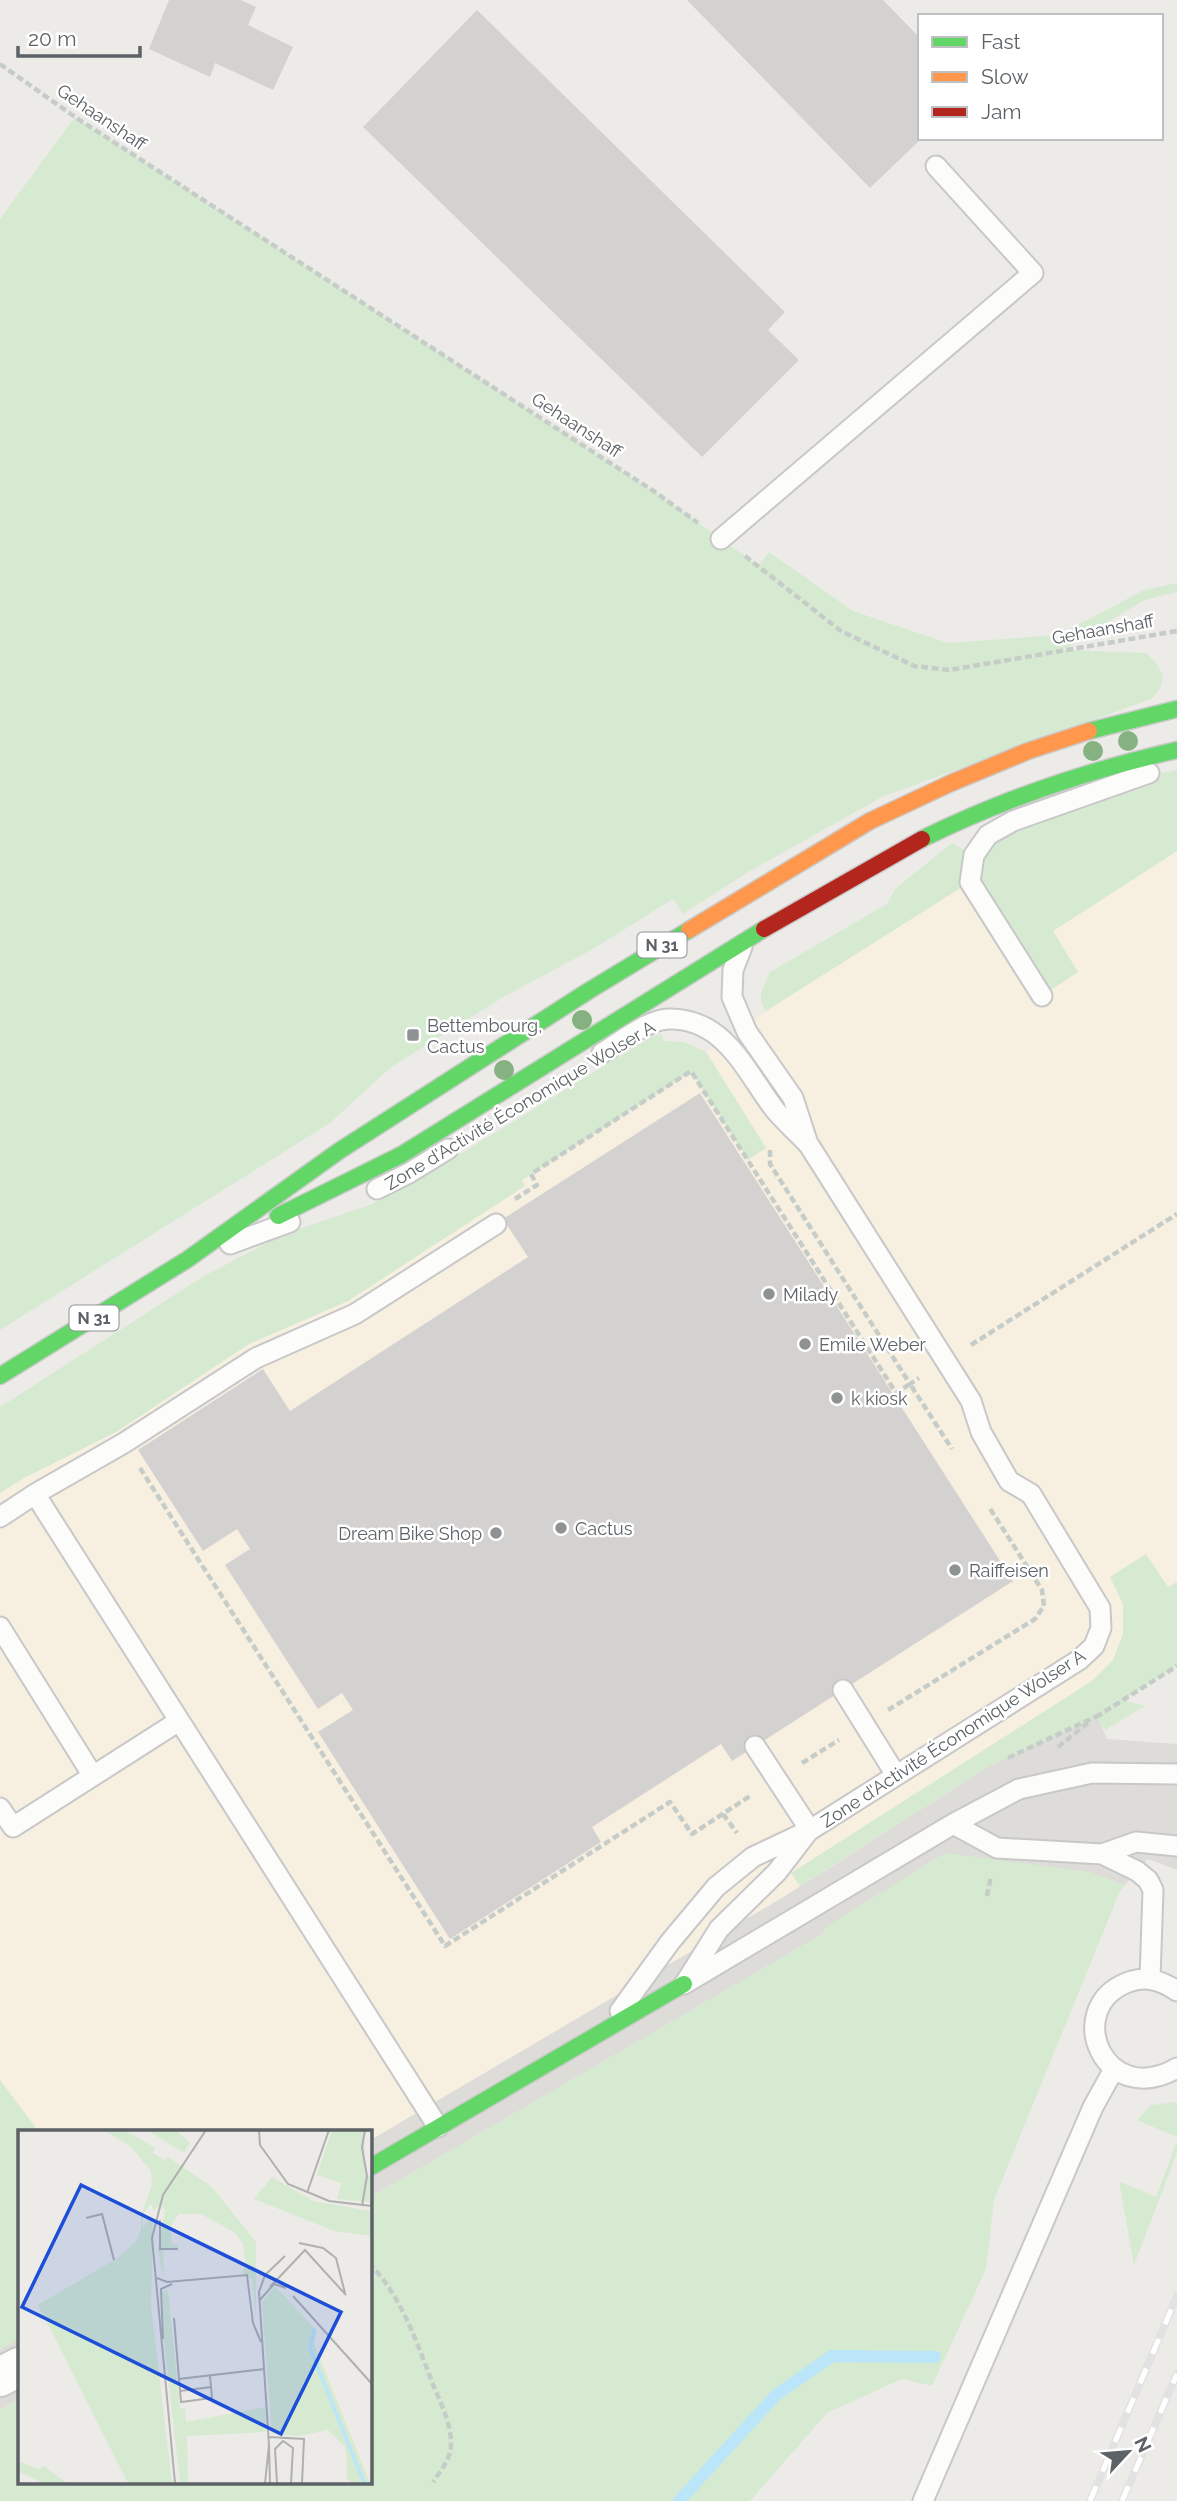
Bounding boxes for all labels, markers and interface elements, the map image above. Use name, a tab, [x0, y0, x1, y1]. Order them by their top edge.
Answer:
scale bar	[18, 14, 140, 58]
legend	[918, 14, 1163, 140]
text: 20 m	[28, 26, 76, 51]
text: Fast	[981, 29, 1021, 54]
text: Slow	[981, 64, 1029, 89]
street label: Gehaanshaff	[53, 79, 151, 155]
text: Jam	[981, 99, 1022, 124]
street label: Gehaanshaff	[528, 388, 627, 462]
street label: Gehaanshaff	[1050, 610, 1156, 648]
road number: N 31	[638, 932, 686, 958]
street label: Zone d'Activité Économique Wolser A	[381, 1015, 659, 1194]
place label: Bettembourg, Cactus	[427, 1015, 542, 1057]
marker: Bettembourg, Cactus	[405, 1027, 421, 1043]
place label: Milady	[783, 1284, 839, 1305]
marker: Milady	[761, 1286, 777, 1302]
road number: N 31	[70, 1306, 119, 1330]
place label: Emile Weber	[819, 1334, 927, 1355]
marker: Emile Weber	[797, 1336, 813, 1352]
place label: k kiosk	[851, 1388, 908, 1409]
marker: k kiosk	[829, 1390, 845, 1406]
place label: Cactus	[575, 1518, 633, 1539]
marker: Cactus	[553, 1520, 569, 1536]
place label: Dream Bike Shop	[338, 1523, 482, 1544]
marker: Dream Bike Shop	[488, 1525, 504, 1541]
place label: Raiffeisen	[969, 1560, 1049, 1581]
marker: Raiffeisen	[947, 1562, 963, 1578]
street label: Zone d'Activité Économique Wolser A	[816, 1644, 1089, 1832]
inset map	[18, 2130, 371, 2484]
north arrow	[1093, 2417, 1163, 2487]
text: N	[1130, 2433, 1156, 2456]

